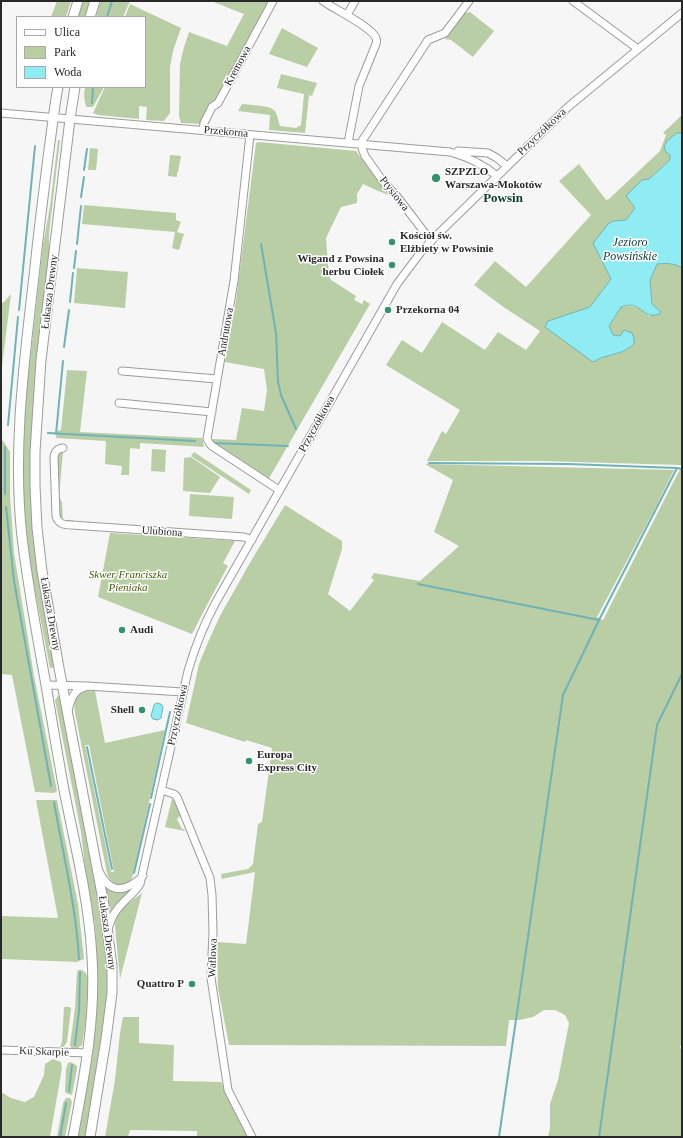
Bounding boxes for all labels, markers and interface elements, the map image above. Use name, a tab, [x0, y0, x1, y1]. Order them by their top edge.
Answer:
legend	[16, 16, 146, 88]
text: Ulica	[54, 25, 80, 39]
street label: Kremowa	[222, 44, 254, 88]
text: Park	[54, 45, 76, 59]
text: Woda	[54, 65, 82, 79]
street label: Przyczółkowa	[515, 106, 569, 158]
street label: Przekorna	[203, 123, 249, 141]
place label: SZPZLO Warszawa-Mokotów	[445, 165, 542, 191]
marker: SZPZLO Warszawa-Mokotów	[430, 172, 442, 184]
street label: Ptysiowa	[376, 174, 412, 214]
district label: Powsin	[483, 191, 523, 207]
place label: Kościół św. Elżbiety w Powsinie	[400, 229, 493, 255]
water label: Jezioro Powsińskie	[603, 236, 657, 264]
marker: Kościół św. Elżbiety w Powsinie	[387, 237, 397, 247]
place label: Wigand z Powsina herbu Ciołek	[297, 252, 384, 278]
street label: Łukasza Drewny	[39, 254, 61, 330]
marker: Wigand z Powsina herbu Ciołek	[387, 260, 397, 270]
place label: Przekorna 04	[396, 303, 459, 317]
marker: Przekorna 04	[383, 305, 393, 315]
street label: Andrutowa	[215, 306, 237, 358]
street label: Przyczółkowa	[296, 394, 338, 454]
street label: Ulubiona	[141, 524, 183, 540]
park label: Skwer Franciszka Pieniaka	[89, 568, 167, 594]
street label: Łukasza Drewny	[37, 576, 63, 652]
place label: Audi	[130, 623, 153, 637]
marker: Audi	[117, 625, 127, 635]
street label: Przyczółkowa	[165, 683, 191, 747]
place label: Shell	[111, 703, 134, 717]
marker: Shell	[137, 705, 147, 715]
place label: Europa Express City	[257, 748, 317, 774]
marker: Europa Express City	[244, 756, 254, 766]
street label: Łukasza Drewny	[95, 895, 119, 971]
street label: Waflowa	[206, 938, 220, 978]
place label: Quattro P	[137, 977, 184, 991]
marker: Quattro P	[187, 979, 197, 989]
street label: Ku Skarpie	[19, 1045, 69, 1059]

